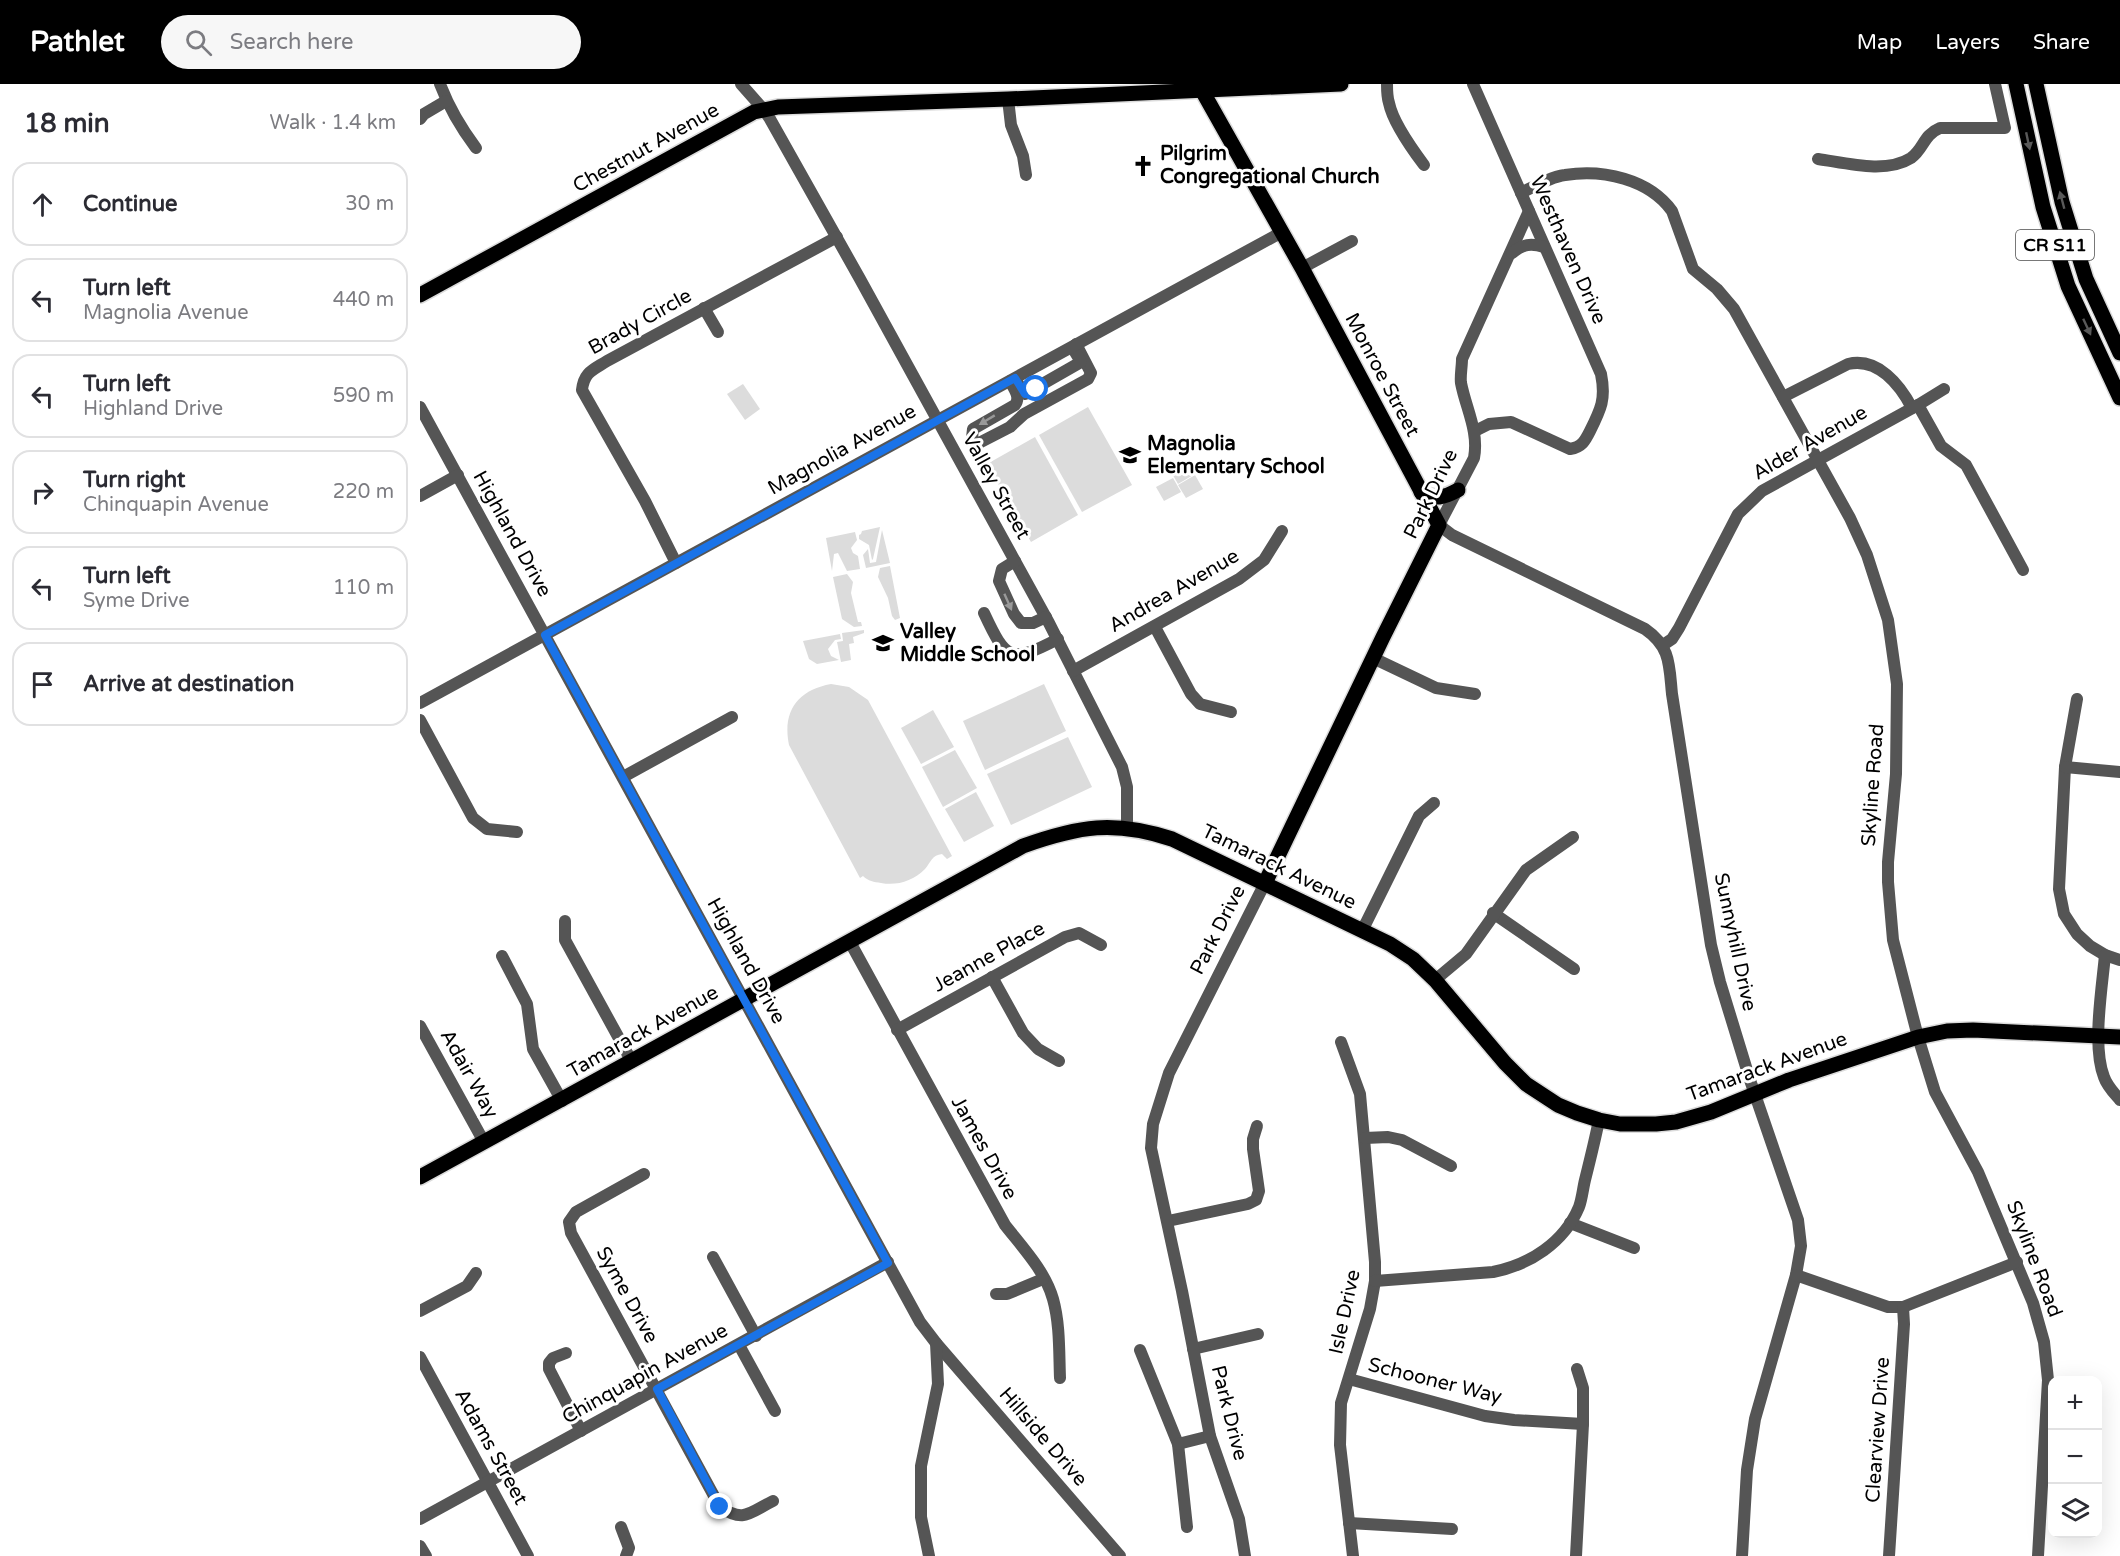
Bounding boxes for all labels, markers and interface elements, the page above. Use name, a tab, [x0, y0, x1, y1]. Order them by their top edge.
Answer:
search box	[161, 15, 581, 69]
text: Pathlet	[30, 25, 125, 59]
icon: search	[182, 26, 215, 59]
text: Search here	[230, 29, 353, 55]
text: Map	[1857, 30, 1902, 55]
text: Layers	[1935, 30, 2000, 55]
text: Share	[2033, 30, 2090, 55]
street label: Chestnut Avenue	[569, 98, 723, 198]
text: 18 min	[24, 108, 110, 139]
text: Walk · 1.4 km	[269, 111, 396, 135]
one-way arrow	[2024, 132, 2033, 151]
place label: Pilgrim Congregational Church	[1160, 142, 1380, 189]
church icon: Pilgrim Congregational Church	[1131, 154, 1155, 178]
street label: Westhaven Drive	[1525, 172, 1611, 328]
icon: ahead	[26, 188, 59, 221]
text: Continue	[83, 191, 178, 217]
one-way arrow	[2057, 191, 2066, 209]
text: 30 m	[345, 192, 394, 216]
road number: CR S11	[2016, 230, 2094, 260]
text: Turn left	[83, 275, 171, 301]
icon: left	[26, 284, 59, 317]
street label: Brady Circle	[584, 284, 696, 360]
text: 440 m	[333, 288, 394, 312]
text: Magnolia Avenue	[83, 301, 249, 325]
street label: Monroe Street	[1339, 309, 1425, 441]
one-way arrow	[2082, 318, 2091, 335]
text: Turn left	[83, 371, 171, 397]
route start	[1022, 375, 1048, 401]
icon: left	[26, 380, 59, 413]
text: 590 m	[333, 384, 394, 408]
text: Highland Drive	[83, 397, 223, 421]
street label: Magnolia Avenue	[764, 399, 920, 501]
street label: Alder Avenue	[1748, 401, 1872, 485]
one-way arrow	[979, 415, 995, 426]
street label: Valley Street	[957, 428, 1035, 544]
place label: Magnolia Elementary School	[1147, 432, 1325, 479]
school or university icon: Magnolia Elementary School	[1118, 443, 1142, 467]
street label: Park Drive	[1399, 445, 1463, 543]
text: Turn right	[83, 467, 185, 493]
street label: Highland Drive	[468, 467, 556, 601]
icon: right	[26, 476, 59, 509]
text: 220 m	[333, 480, 394, 504]
text: Chinquapin Avenue	[83, 493, 269, 517]
street label: Andrea Avenue	[1105, 544, 1243, 638]
text: Turn left	[83, 563, 171, 589]
icon: left	[26, 572, 59, 605]
text: 110 m	[333, 576, 394, 600]
text: Syme Drive	[83, 589, 190, 613]
one-way arrow	[1004, 594, 1013, 611]
place label: Valley Middle School	[900, 620, 1035, 667]
school or university icon: Valley Middle School	[871, 631, 895, 655]
icon: arrive	[26, 668, 59, 701]
text: Arrive at destination	[83, 671, 294, 697]
street label: Skyline Road	[1857, 723, 1889, 847]
street label: Tamarack Avenue	[1198, 819, 1360, 915]
street label: Sunnyhill Drive	[1709, 871, 1761, 1013]
street label: Park Drive	[1185, 881, 1251, 979]
street label: Highland Drive	[702, 894, 790, 1028]
street label: Jeanne Place	[929, 916, 1049, 998]
street label: Tamarack Avenue	[563, 981, 723, 1083]
street label: Adair Way	[435, 1025, 503, 1123]
street label: Tamarack Avenue	[1684, 1027, 1850, 1107]
street label: James Drive	[946, 1092, 1022, 1204]
street label: Skyline Road	[2001, 1197, 2067, 1321]
street label: Syme Drive	[591, 1243, 663, 1347]
street label: Isle Drive	[1324, 1268, 1366, 1356]
street label: Chinquapin Avenue	[558, 1318, 732, 1430]
street label: Schooner Way	[1366, 1353, 1505, 1409]
street label: Clearview Drive	[1861, 1356, 1895, 1504]
street label: Park Drive	[1206, 1363, 1252, 1463]
map controls	[2048, 1376, 2102, 1538]
button: +	[2048, 1376, 2102, 1430]
street label: Hillside Drive	[994, 1383, 1092, 1491]
street label: Adams Street	[449, 1385, 533, 1509]
button: −	[2048, 1430, 2102, 1484]
button: layers	[2048, 1484, 2102, 1538]
route end	[706, 1493, 732, 1519]

